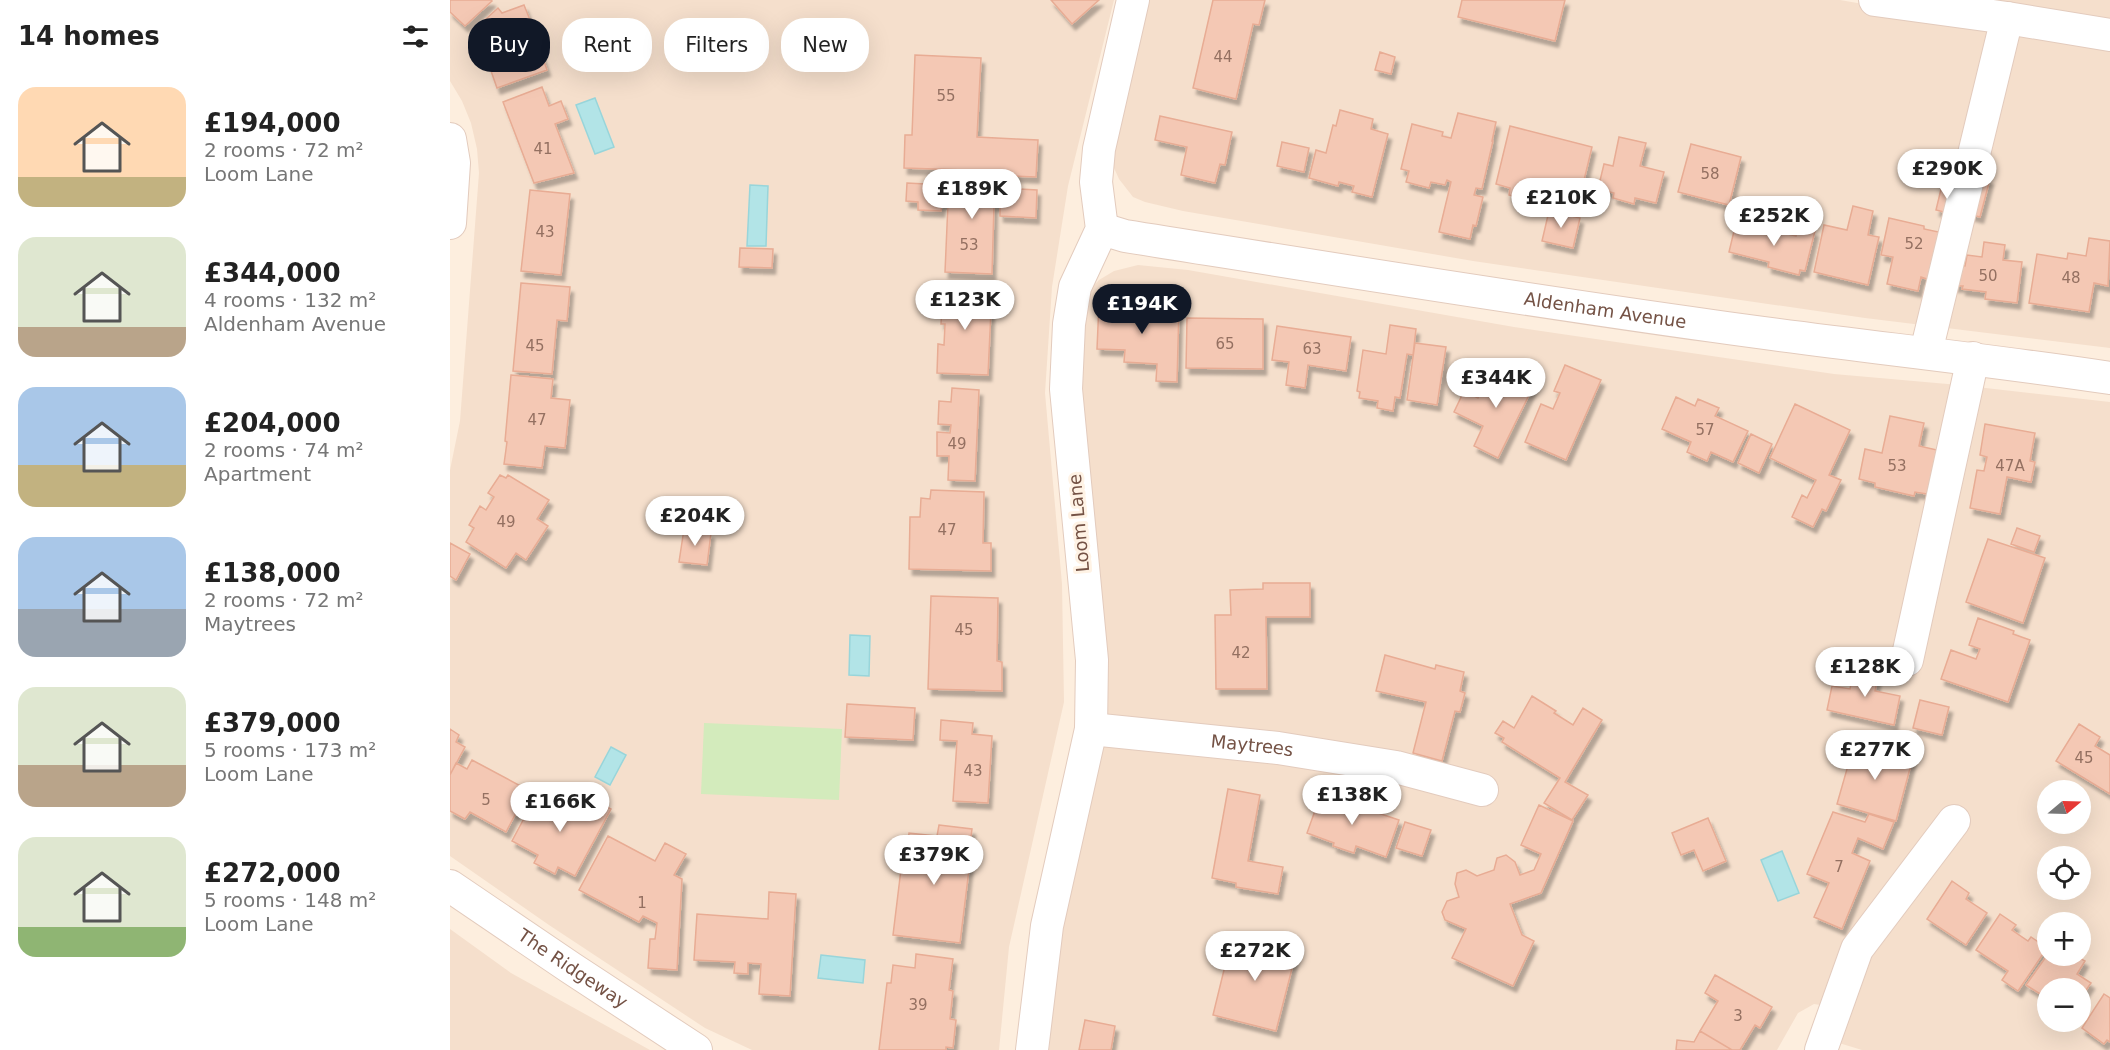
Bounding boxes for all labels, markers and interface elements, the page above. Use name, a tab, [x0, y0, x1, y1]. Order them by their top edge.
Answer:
chip: Buy	[468, 18, 550, 72]
chip: Rent	[562, 18, 652, 72]
chip: Filters	[664, 18, 769, 72]
chip: New	[781, 18, 869, 72]
icon: filters	[399, 20, 432, 53]
text: 14 homes	[18, 21, 160, 51]
house number: 44	[1213, 48, 1233, 66]
house number: 55	[936, 87, 956, 105]
text: £194,000	[204, 108, 341, 138]
icon: home	[66, 111, 138, 183]
text: 2 rooms · 72 m²	[204, 138, 364, 162]
house number: 41	[533, 140, 553, 158]
pin: £290K	[1905, 149, 1989, 200]
text: £290K	[1911, 156, 1983, 180]
text: Loom Lane	[204, 162, 313, 186]
house number: 58	[1700, 165, 1720, 183]
pin: £189K	[930, 169, 1014, 220]
text: £189K	[936, 176, 1008, 200]
pin: £210K	[1519, 178, 1603, 229]
text: £210K	[1525, 185, 1597, 209]
pin: £252K	[1732, 196, 1816, 247]
text: £252K	[1738, 203, 1810, 227]
house number: 43	[535, 223, 555, 241]
house number: 52	[1904, 235, 1924, 253]
house number: 53	[959, 236, 979, 254]
text: £344,000	[204, 258, 341, 288]
icon: home	[66, 261, 138, 333]
house number: 50	[1978, 267, 1998, 285]
house number: 48	[2061, 269, 2081, 287]
pin: £123K	[923, 280, 1007, 331]
pin: £194K	[1100, 284, 1184, 335]
text: £123K	[929, 287, 1001, 311]
text: 4 rooms · 132 m²	[204, 288, 376, 312]
street label: Aldenham Avenue	[1523, 288, 1688, 332]
text: £194K	[1106, 291, 1178, 315]
text: Aldenham Avenue	[204, 312, 386, 336]
house number: 65	[1215, 335, 1235, 353]
house number: 45	[525, 337, 545, 355]
house number: 63	[1302, 340, 1322, 358]
pin: £344K	[1454, 358, 1538, 409]
text: £344K	[1460, 365, 1532, 389]
text: £204,000	[204, 408, 341, 438]
icon: home	[66, 411, 138, 483]
house number: 47	[527, 411, 547, 429]
house number: 57	[1695, 421, 1715, 439]
house number: 49	[947, 435, 967, 453]
text: 2 rooms · 74 m²	[204, 438, 364, 462]
house number: 53	[1887, 457, 1907, 475]
house number: 47A	[1995, 457, 2025, 475]
text: Apartment	[204, 462, 311, 486]
street label: Loom Lane	[1064, 473, 1093, 573]
pin: £204K	[653, 496, 737, 547]
text: £204K	[659, 503, 731, 527]
house number: 49	[496, 513, 516, 531]
house number: 47	[937, 521, 957, 539]
text: £138,000	[204, 558, 341, 588]
icon: home	[66, 561, 138, 633]
text: 2 rooms · 72 m²	[204, 588, 364, 612]
text: Maytrees	[204, 612, 296, 636]
house number: 45	[954, 621, 974, 639]
house number: 42	[1231, 644, 1251, 662]
pin: £128K	[1823, 647, 1907, 698]
text: £128K	[1829, 654, 1901, 678]
text: £379,000	[204, 708, 341, 738]
icon: home	[66, 711, 138, 783]
street label: Maytrees	[1210, 730, 1295, 760]
pin: £277K	[1833, 730, 1917, 781]
text: £277K	[1839, 737, 1911, 761]
text: 5 rooms · 173 m²	[204, 738, 376, 762]
house number: 45	[2074, 749, 2094, 767]
text: Loom Lane	[204, 762, 313, 786]
house number: 43	[963, 762, 983, 780]
pin: £138K	[1310, 775, 1394, 826]
north arrow	[2037, 780, 2091, 834]
map controls	[2037, 780, 2091, 1032]
pin: £166K	[518, 782, 602, 833]
text: £138K	[1316, 782, 1388, 806]
text: £166K	[524, 789, 596, 813]
house number: 5	[481, 791, 491, 809]
pin: £379K	[892, 835, 976, 886]
text: £379K	[898, 842, 970, 866]
button: locate	[2037, 846, 2091, 900]
text: £272,000	[204, 858, 341, 888]
house number: 7	[1834, 858, 1844, 876]
icon: home	[66, 861, 138, 933]
text: 5 rooms · 148 m²	[204, 888, 376, 912]
house number: 1	[637, 894, 647, 912]
text: Loom Lane	[204, 912, 313, 936]
button: +	[2037, 912, 2091, 966]
street label: The Ridgeway	[513, 924, 632, 1012]
pin: £272K	[1213, 931, 1297, 982]
text: £272K	[1219, 938, 1291, 962]
button: −	[2037, 978, 2091, 1032]
house number: 39	[908, 996, 928, 1014]
house number: 3	[1733, 1007, 1743, 1025]

